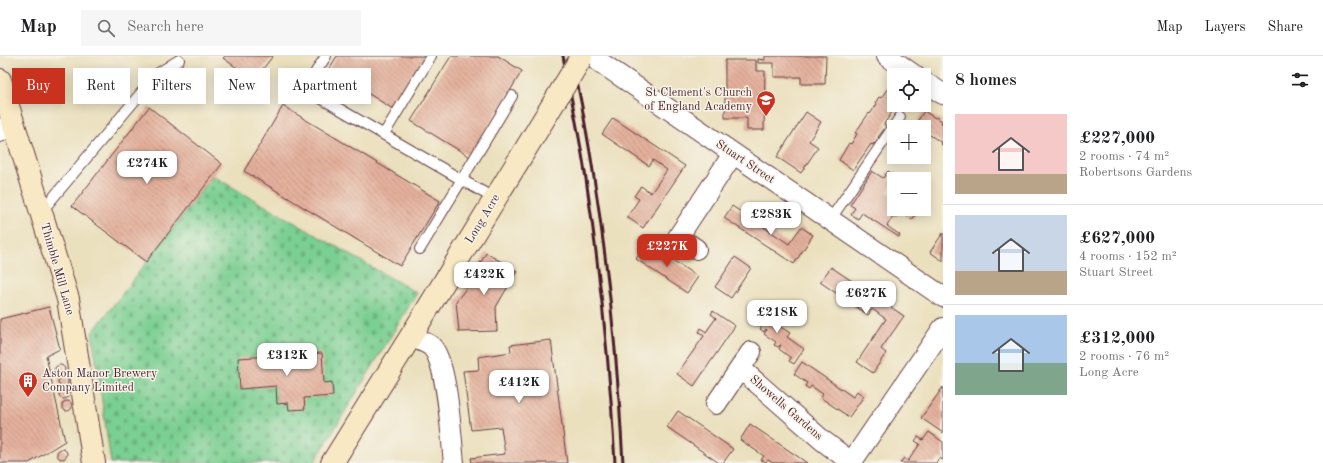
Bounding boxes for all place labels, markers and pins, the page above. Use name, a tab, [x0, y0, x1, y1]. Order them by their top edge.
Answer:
place label: St Clement's Church of England Academy	[644, 87, 753, 113]
school or university icon: St Clement's Church of England Academy	[755, 89, 777, 117]
pin: £274K	[119, 151, 175, 185]
pin: £283K	[743, 202, 799, 236]
pin: £227K	[639, 234, 695, 268]
pin: £422K	[456, 262, 512, 296]
pin: £627K	[838, 281, 894, 315]
pin: £218K	[749, 300, 805, 334]
pin: £312K	[259, 343, 315, 377]
place label: Aston Manor Brewery Company Limited	[42, 368, 158, 394]
building icon: Aston Manor Brewery Company Limited	[17, 370, 39, 398]
pin: £412K	[491, 370, 547, 404]

